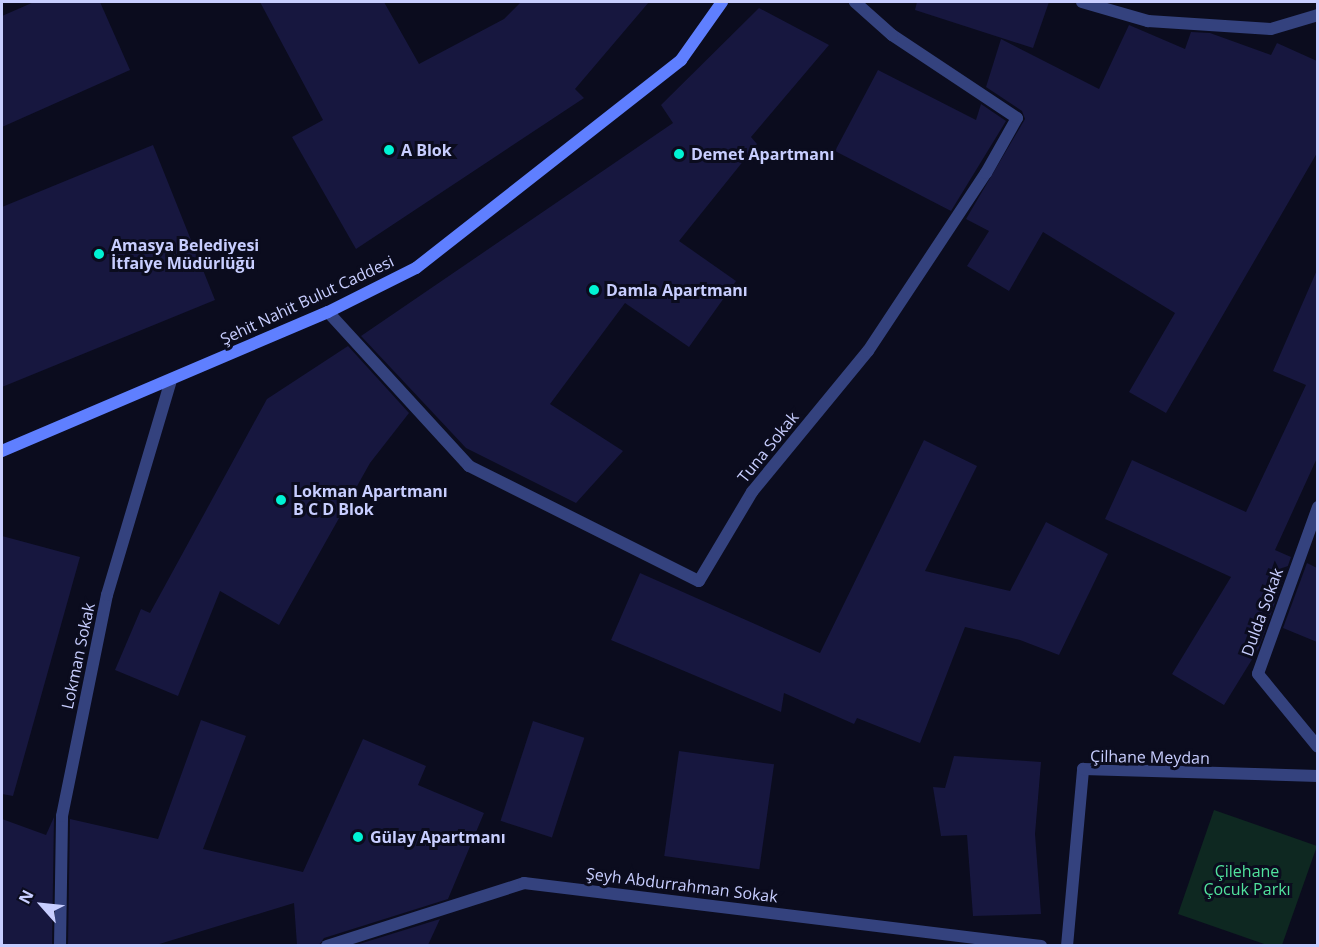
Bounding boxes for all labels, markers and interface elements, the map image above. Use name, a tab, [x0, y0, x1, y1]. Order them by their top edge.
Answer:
place label: A Blok	[401, 140, 452, 160]
marker: A Blok	[382, 143, 396, 157]
place label: Demet Apartmanı	[691, 144, 834, 164]
marker: Demet Apartmanı	[672, 147, 686, 161]
place label: Amasya Belediyesi İtfaiye Müdürlüğü	[111, 235, 259, 273]
marker: Amasya Belediyesi İtfaiye Müdürlüğü	[92, 247, 106, 261]
street label: Şehit Nahit Bulut Caddesi	[217, 251, 397, 349]
place label: Damla Apartmanı	[606, 280, 748, 300]
marker: Damla Apartmanı	[587, 283, 601, 297]
street label: Tuna Sokak	[734, 408, 802, 486]
place label: Lokman Apartmanı B C D Blok	[293, 481, 448, 519]
marker: Lokman Apartmanı B C D Blok	[274, 493, 288, 507]
street label: Dulda Sokak	[1237, 565, 1287, 659]
street label: Lokman Sokak	[57, 601, 99, 711]
street label: Çilhane Meydan	[1090, 746, 1210, 768]
place label: Gülay Apartmanı	[370, 827, 506, 847]
marker: Gülay Apartmanı	[351, 830, 365, 844]
park label: Çilehane Çocuk Parkı	[1203, 861, 1291, 899]
street label: Şeyh Abdurrahman Sokak	[585, 864, 779, 906]
north arrow	[12, 875, 72, 935]
text: N	[13, 886, 39, 908]

